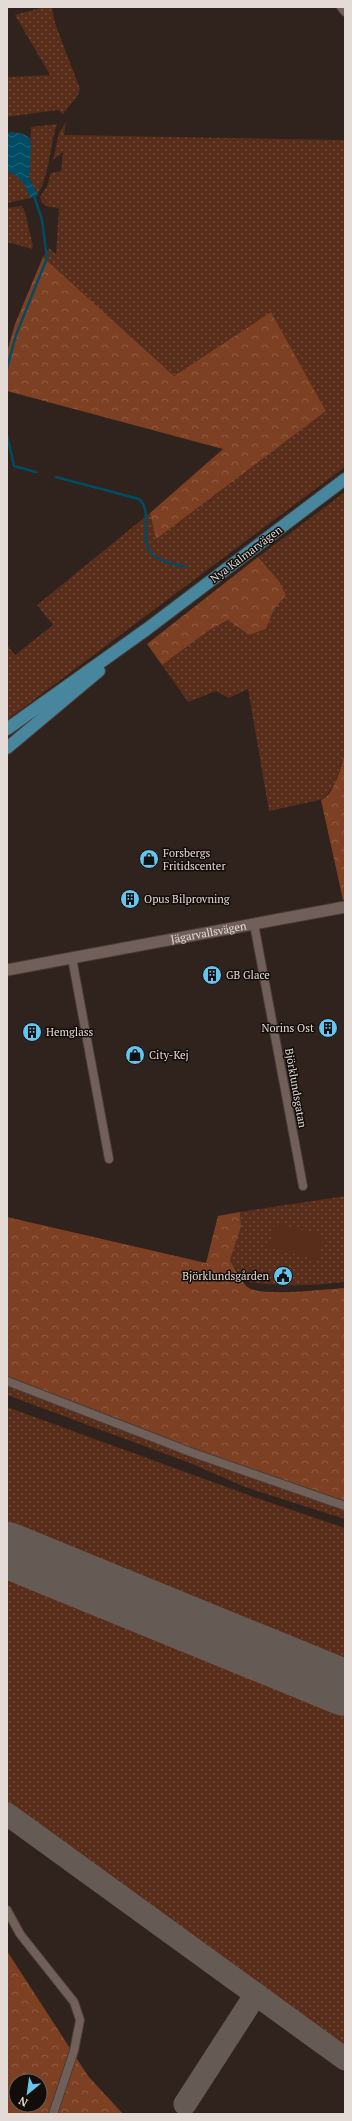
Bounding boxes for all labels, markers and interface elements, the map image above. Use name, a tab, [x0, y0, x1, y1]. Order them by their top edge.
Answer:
street label: Nya Kalmarvägen	[207, 522, 285, 586]
place label: Forsbergs Fritidscenter	[163, 846, 226, 873]
shop icon: Forsbergs Fritidscenter	[138, 848, 160, 870]
building icon: Opus Bilprovning	[119, 888, 141, 910]
place label: Opus Bilprovning	[144, 892, 230, 906]
street label: Jägarvallsvägen	[170, 918, 248, 946]
building icon: GB Glace	[201, 964, 223, 986]
place label: GB Glace	[226, 968, 270, 982]
building icon: Norins Ost	[317, 1017, 339, 1039]
building icon: Hemglass	[21, 1021, 43, 1043]
place label: Norins Ost	[261, 1021, 314, 1035]
place label: Hemglass	[46, 1025, 93, 1039]
shop icon: City-Kej	[124, 1044, 146, 1066]
street label: Björklundsgatan	[282, 1047, 310, 1129]
place label: City-Kej	[149, 1048, 189, 1062]
public building icon: Björklundsgården	[272, 1265, 294, 1287]
place label: Björklundsgården	[182, 1269, 269, 1283]
north arrow	[8, 2073, 48, 2113]
text: N	[16, 2093, 30, 2110]

